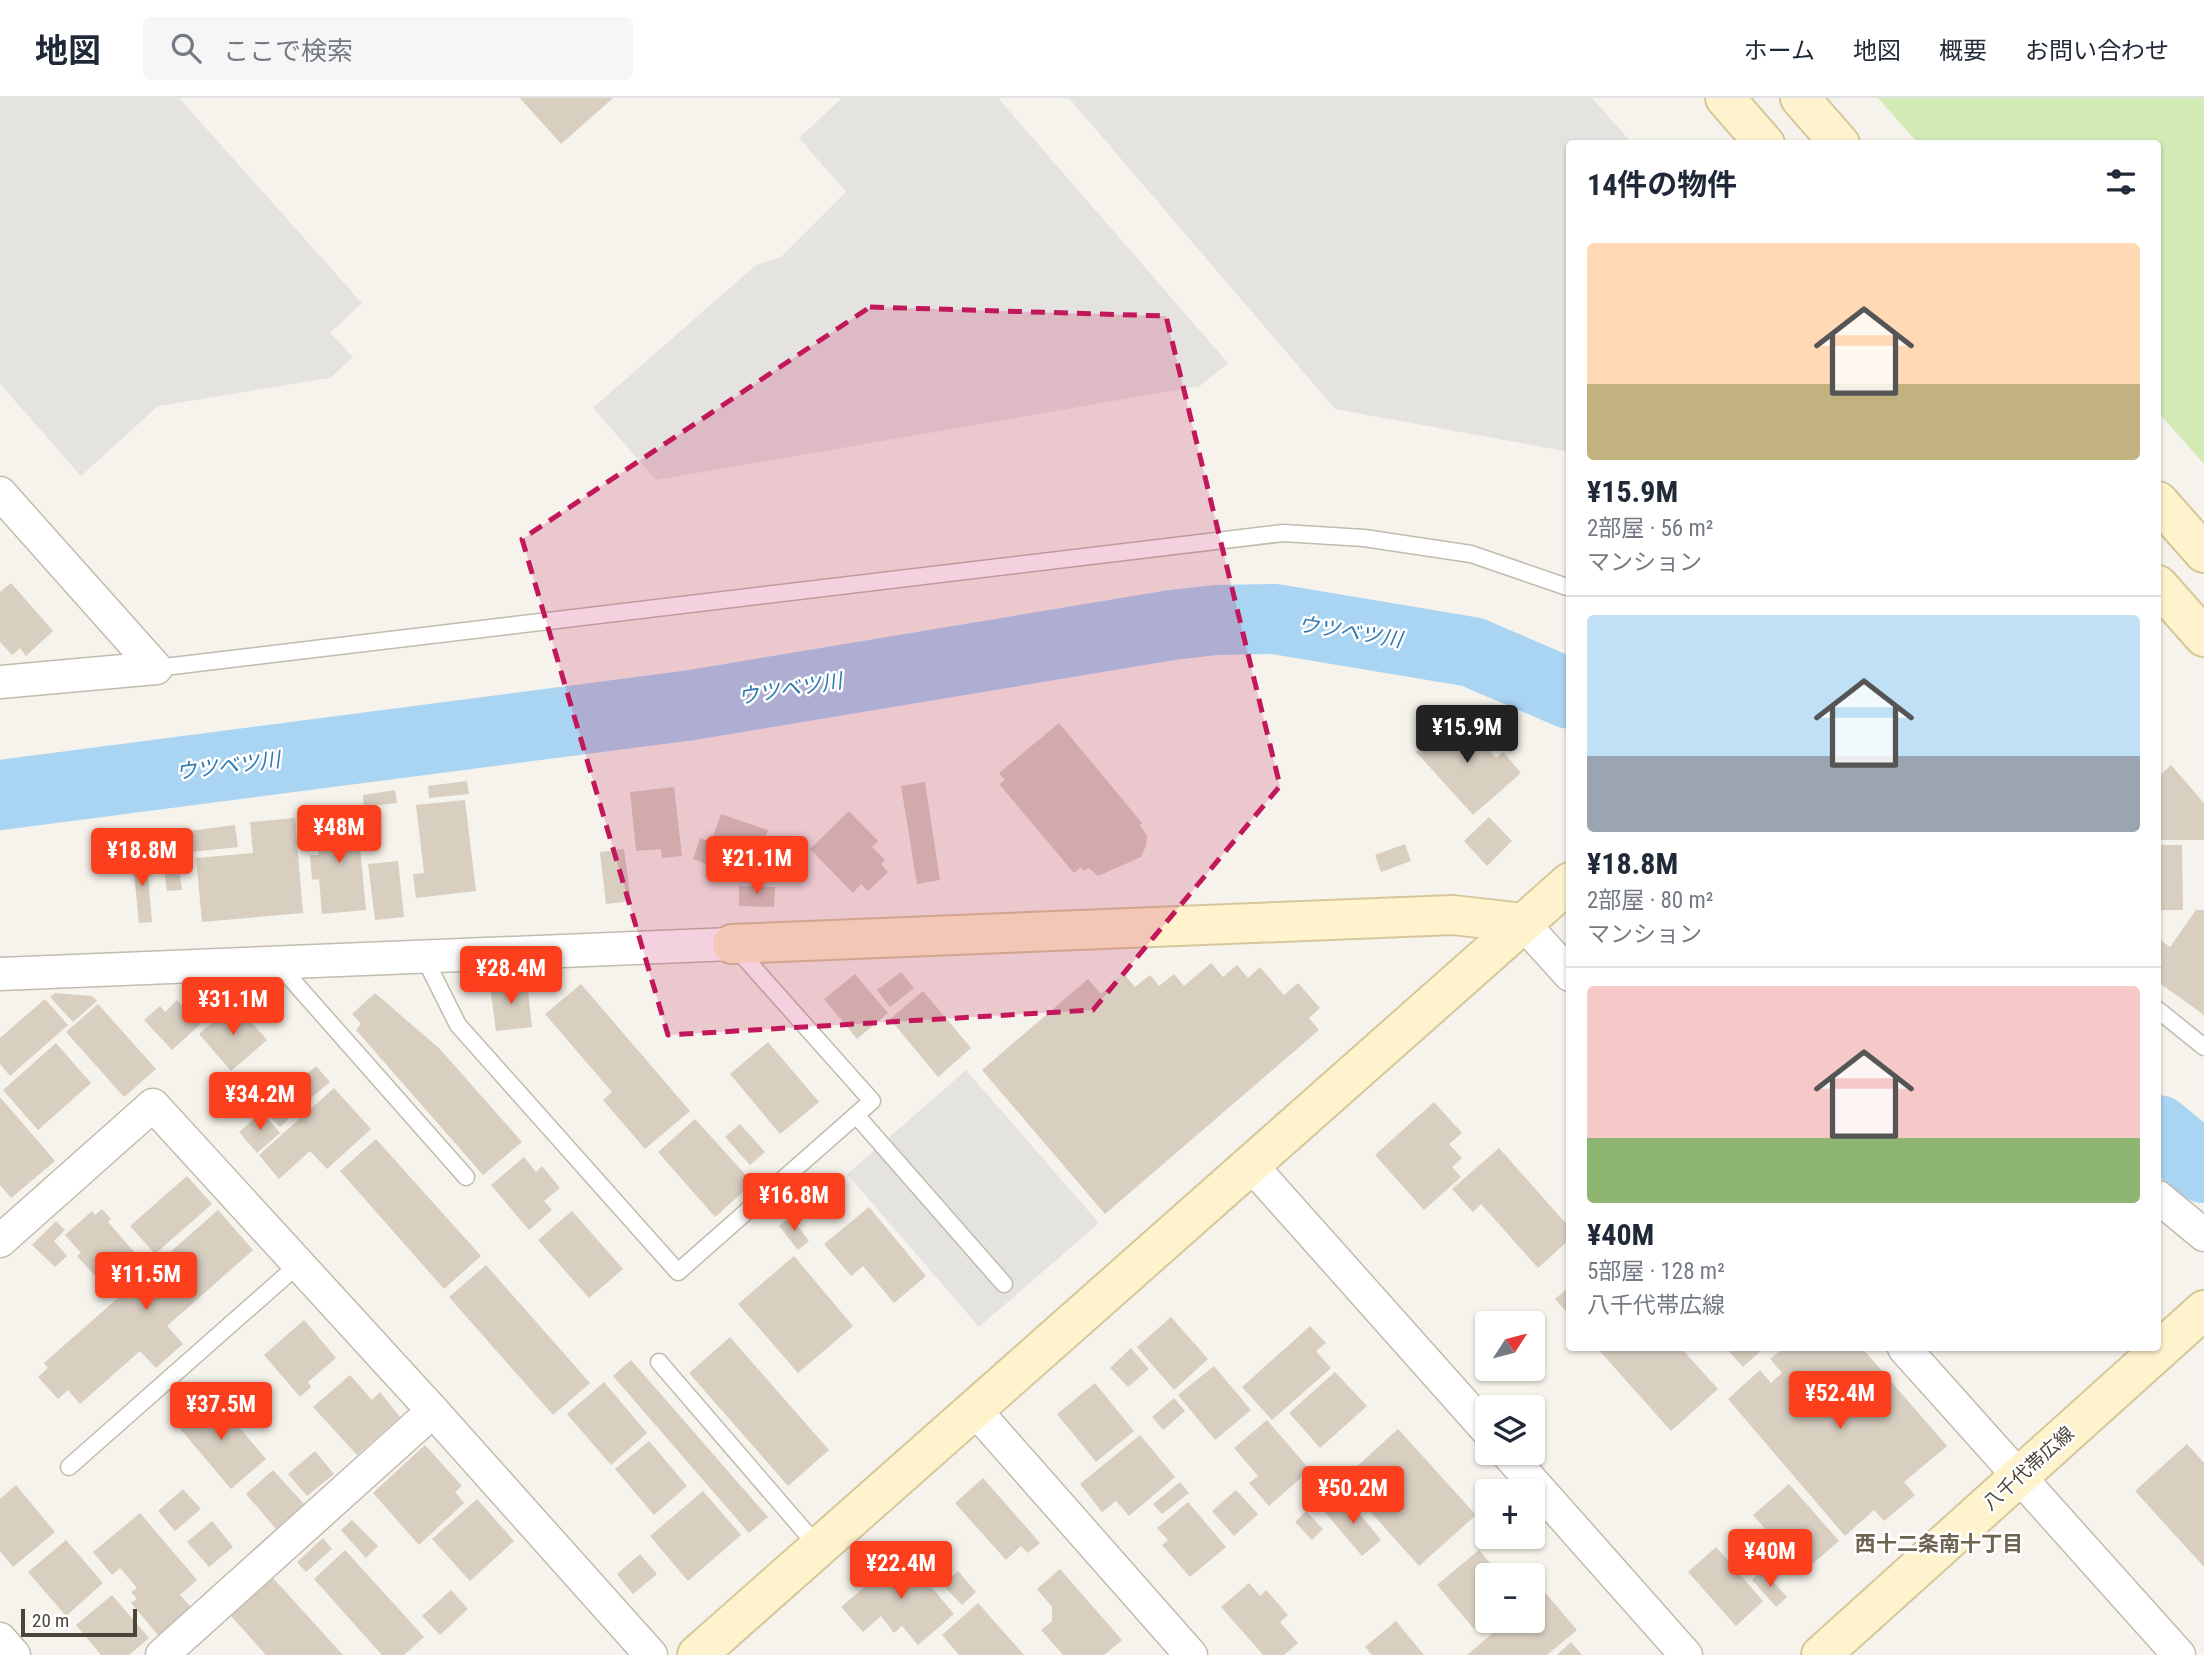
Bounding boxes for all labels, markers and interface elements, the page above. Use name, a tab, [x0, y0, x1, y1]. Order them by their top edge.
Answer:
search box	[143, 17, 633, 80]
icon: search	[167, 29, 205, 67]
text: 地図	[35, 31, 101, 70]
text: ここで検索	[223, 36, 353, 66]
text: ホーム	[1744, 37, 1815, 65]
text: 地図	[1853, 37, 1901, 65]
text: 概要	[1939, 37, 1987, 65]
text: お問い合わせ	[2025, 37, 2169, 65]
icon: filters	[2102, 163, 2140, 201]
text: 14件の物件	[1587, 167, 1737, 202]
icon: home	[1801, 288, 1927, 414]
text: ¥15.9M	[1587, 474, 1678, 509]
text: 2部屋 · 56 m²	[1587, 515, 1713, 542]
text: マンション	[1587, 549, 1702, 576]
water label: ウツベツ川	[1296, 612, 1406, 652]
icon: home	[1801, 660, 1927, 786]
water label: ウツベツ川	[736, 669, 846, 709]
pin: ¥15.9M	[1410, 706, 1524, 765]
text: ¥15.9M	[1432, 714, 1502, 741]
water label: ウツベツ川	[174, 747, 284, 784]
pin: ¥48M	[298, 806, 380, 865]
text: ¥48M	[313, 814, 365, 841]
pin: ¥18.8M	[85, 828, 199, 888]
pin: ¥21.1M	[700, 836, 814, 896]
text: ¥18.8M	[107, 837, 177, 864]
text: ¥21.1M	[722, 845, 792, 872]
text: ¥18.8M	[1587, 846, 1678, 881]
text: 2部屋 · 80 m²	[1587, 887, 1713, 914]
text: マンション	[1587, 921, 1702, 948]
pin: ¥28.4M	[454, 946, 568, 1006]
text: ¥28.4M	[476, 955, 546, 982]
pin: ¥31.1M	[176, 978, 290, 1037]
text: ¥31.1M	[198, 986, 268, 1013]
icon: home	[1801, 1031, 1927, 1157]
pin: ¥34.2M	[203, 1072, 317, 1132]
text: ¥34.2M	[225, 1081, 295, 1108]
pin: ¥16.8M	[737, 1174, 851, 1233]
text: ¥16.8M	[759, 1182, 829, 1209]
text: ¥40M	[1587, 1217, 1654, 1252]
pin: ¥11.5M	[89, 1252, 203, 1312]
text: 5部屋 · 128 m²	[1587, 1258, 1725, 1285]
text: ¥11.5M	[111, 1261, 181, 1288]
text: 八千代帯広線	[1587, 1292, 1725, 1319]
north arrow	[1475, 1311, 1545, 1381]
map controls	[1475, 1311, 1545, 1633]
pin: ¥52.4M	[1783, 1372, 1897, 1431]
text: ¥52.4M	[1805, 1380, 1875, 1407]
pin: ¥37.5M	[164, 1382, 278, 1442]
text: ¥37.5M	[186, 1391, 256, 1418]
button: layers	[1475, 1395, 1545, 1465]
street label: 八千代帯広線	[1978, 1422, 2078, 1515]
pin: ¥50.2M	[1296, 1466, 1410, 1526]
text: ¥50.2M	[1318, 1475, 1388, 1502]
button: +	[1475, 1479, 1545, 1549]
pin: ¥40M	[1729, 1530, 1811, 1589]
district label: 西十二条南十丁目	[1855, 1532, 2023, 1556]
text: ¥40M	[1744, 1538, 1796, 1565]
pin: ¥22.4M	[844, 1542, 958, 1601]
text: ¥22.4M	[866, 1550, 936, 1577]
button: −	[1475, 1563, 1545, 1633]
scale bar	[21, 1606, 136, 1638]
text: 20 m	[32, 1609, 69, 1632]

